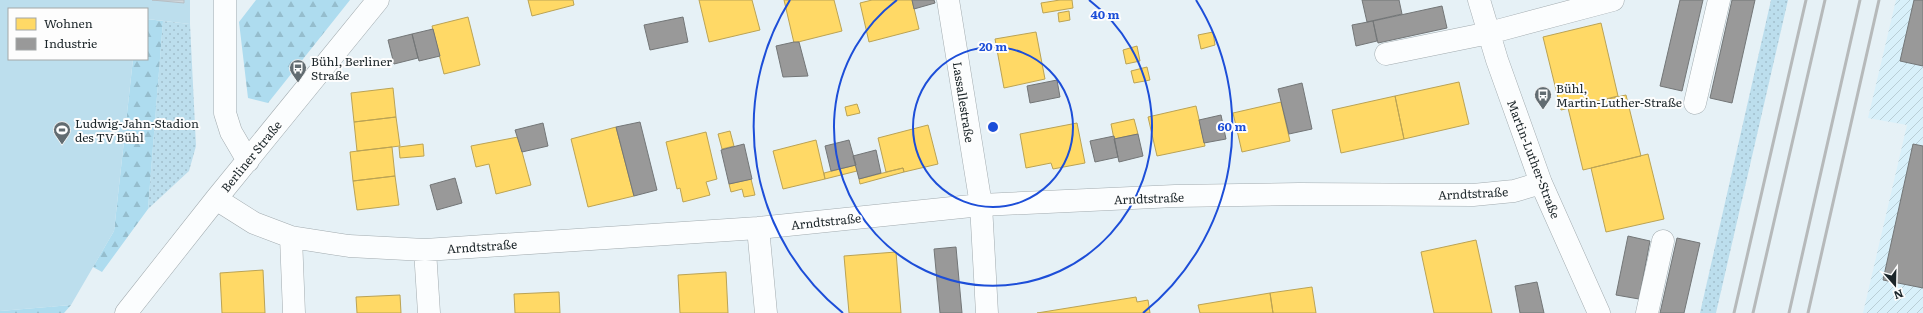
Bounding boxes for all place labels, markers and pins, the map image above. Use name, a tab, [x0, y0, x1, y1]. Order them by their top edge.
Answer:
place label: Bühl, Berliner Straße	[311, 52, 392, 84]
bus stop icon: Bühl, Berliner Straße	[288, 58, 308, 83]
place label: Bühl, Martin-Luther-Straße	[1556, 79, 1682, 111]
bus stop icon: Bühl, Martin-Luther-Straße	[1533, 85, 1553, 110]
place label: Ludwig-Jahn-Stadion des TV Bühl	[75, 114, 199, 146]
sports icon: Ludwig-Jahn-Stadion des TV Bühl	[52, 120, 72, 145]
centre of rings	[986, 120, 1000, 134]

